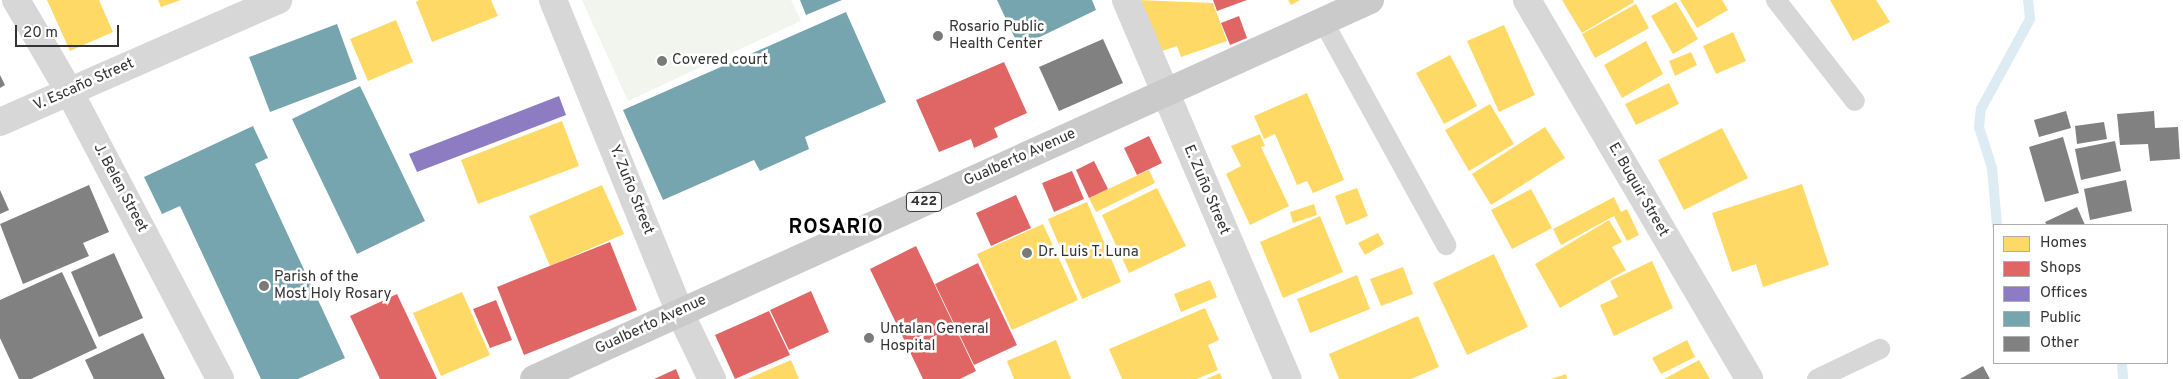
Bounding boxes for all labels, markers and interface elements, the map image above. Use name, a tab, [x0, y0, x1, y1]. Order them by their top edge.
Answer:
scale bar	[18, 15, 121, 47]
place label: Rosario Public Health Center	[949, 18, 1045, 53]
text: 20 m	[23, 24, 58, 43]
marker: Rosario Public Health Center	[931, 29, 945, 43]
place label: Covered court	[672, 52, 768, 70]
street label: V. Escaño Street	[31, 55, 137, 115]
marker: Covered court	[656, 55, 668, 67]
street label: Gualberto Avenue	[961, 125, 1079, 191]
street label: J. Belen Street	[89, 140, 151, 236]
street label: E. Buquir Street	[1604, 140, 1672, 240]
street label: E. Zuño Street	[1179, 142, 1233, 238]
street label: Y. Zuño Street	[605, 143, 657, 237]
road number: 422	[905, 190, 943, 213]
district label: ROSARIO	[788, 216, 884, 240]
legend	[1993, 224, 2168, 364]
text: Homes	[2040, 234, 2087, 253]
place label: Dr. Luis T. Luna	[1038, 244, 1139, 262]
marker: Dr. Luis T. Luna	[1020, 246, 1034, 260]
text: Shops	[2040, 259, 2081, 278]
place label: Parish of the Most Holy Rosary	[274, 268, 391, 303]
marker: Parish of the Most Holy Rosary	[258, 280, 270, 292]
text: Offices	[2040, 284, 2087, 303]
street label: Gualberto Avenue	[592, 291, 710, 359]
text: Public	[2040, 309, 2081, 328]
place label: Untalan General Hospital	[880, 320, 989, 355]
marker: Untalan General Hospital	[862, 331, 876, 345]
text: Other	[2040, 334, 2079, 353]

